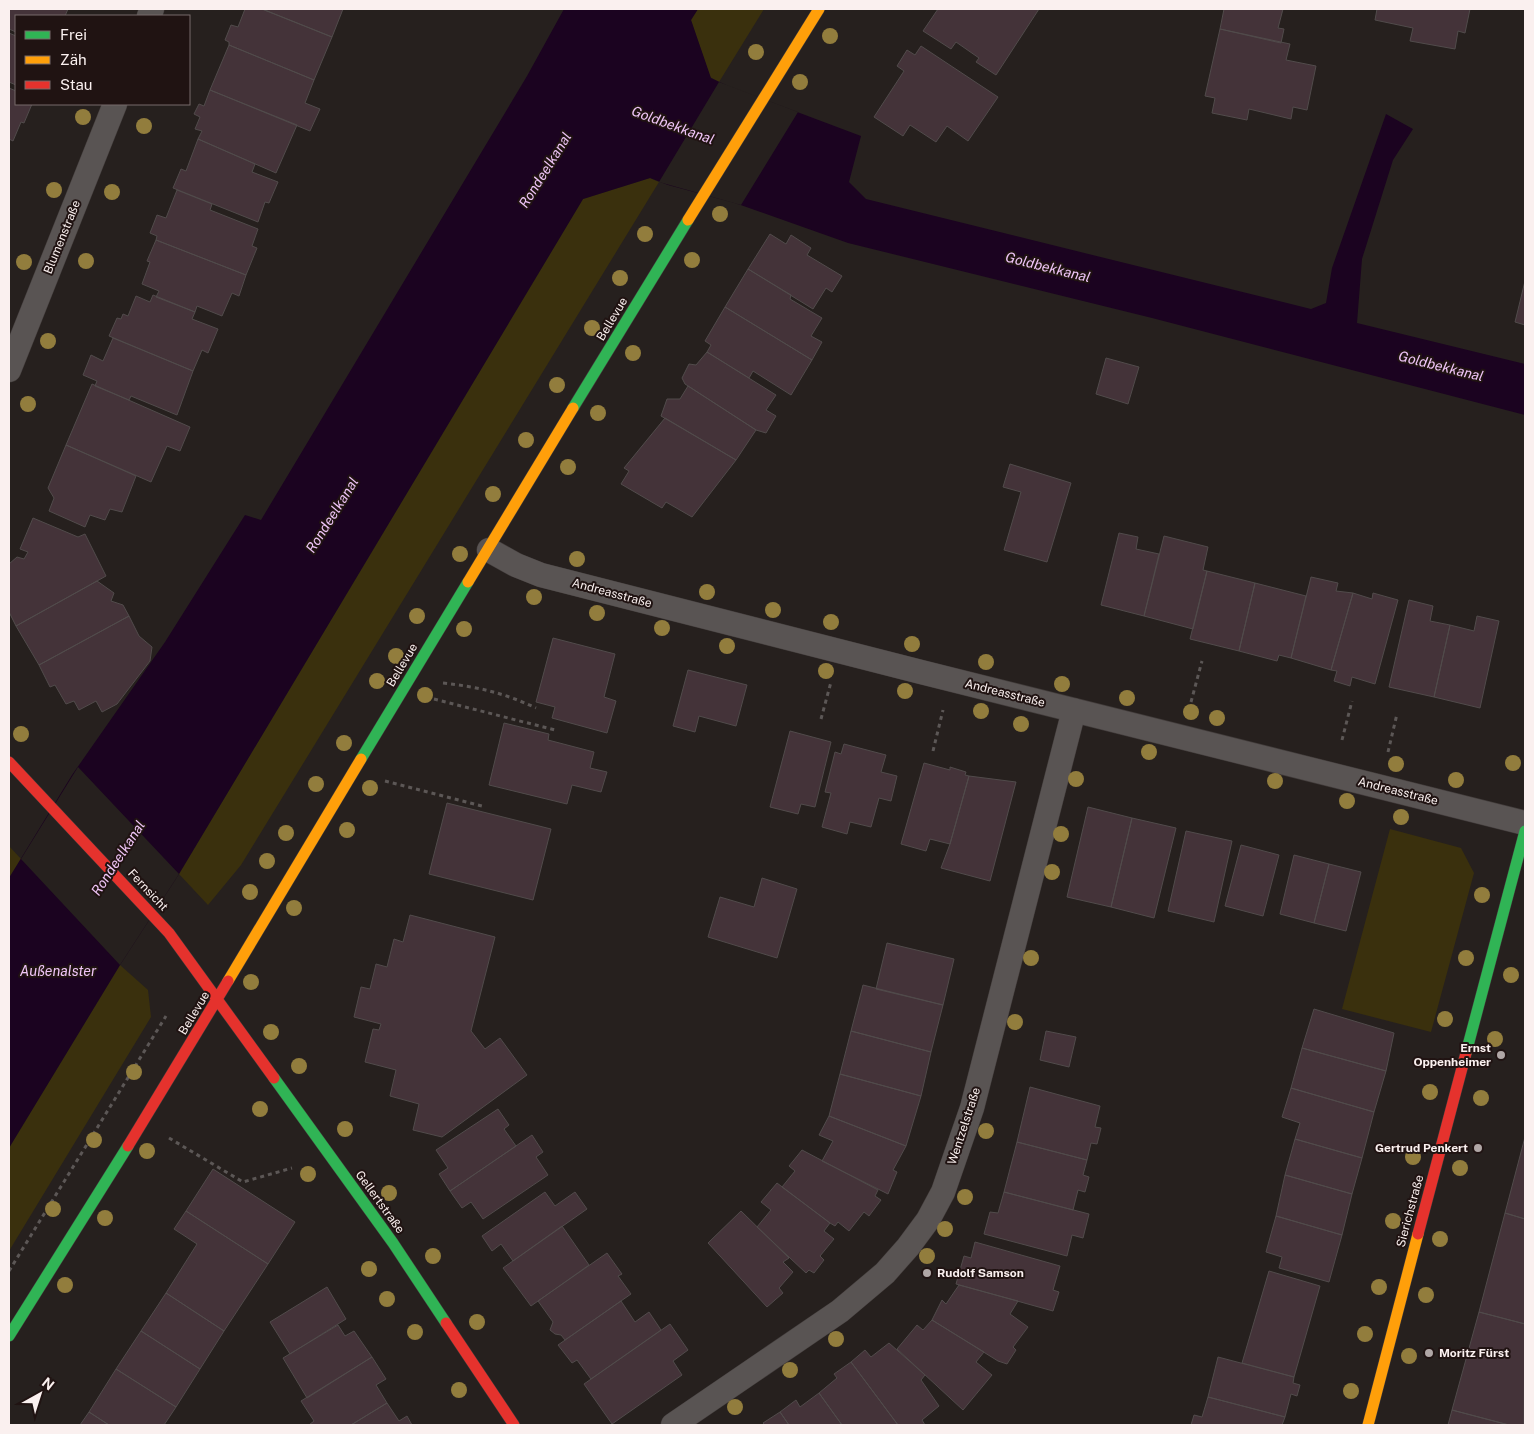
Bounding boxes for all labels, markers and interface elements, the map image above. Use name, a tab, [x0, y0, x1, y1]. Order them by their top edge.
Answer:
legend	[15, 15, 190, 105]
text: Frei	[60, 26, 87, 43]
text: Zäh	[60, 51, 87, 68]
text: Stau	[60, 76, 93, 93]
water label: Goldbekkanal	[629, 103, 717, 147]
water label: Rondeelkanal	[515, 129, 575, 211]
street label: Blumenstraße	[41, 198, 83, 276]
water label: Goldbekkanal	[1004, 249, 1092, 285]
street label: Bellevue	[594, 295, 631, 343]
water label: Goldbekkanal	[1397, 348, 1485, 384]
water label: Rondeelkanal	[302, 474, 362, 556]
street label: Andreasstraße	[570, 576, 654, 610]
street label: Bellevue	[384, 641, 421, 689]
street label: Andreasstraße	[963, 676, 1047, 710]
street label: Andreasstraße	[1356, 774, 1440, 808]
water label: Rondeelkanal	[88, 818, 148, 898]
street label: Fernsicht	[125, 866, 171, 914]
water label: Außenalster	[20, 963, 97, 979]
street label: Bellevue	[176, 989, 213, 1037]
place label: Ernst Oppenheimer	[1414, 1041, 1491, 1069]
marker: Ernst Oppenheimer	[1495, 1049, 1507, 1061]
street label: Wentzelstraße	[945, 1085, 983, 1166]
place label: Gertrud Penkert	[1375, 1141, 1468, 1155]
marker: Gertrud Penkert	[1472, 1142, 1484, 1154]
street label: Gellertstraße	[353, 1168, 408, 1236]
street label: Sierichstraße	[1394, 1173, 1426, 1249]
place label: Rudolf Samson	[937, 1266, 1024, 1280]
marker: Rudolf Samson	[921, 1267, 933, 1279]
place label: Moritz Fürst	[1439, 1346, 1509, 1360]
marker: Moritz Fürst	[1423, 1347, 1435, 1359]
north arrow	[15, 1369, 65, 1419]
text: N	[39, 1374, 57, 1394]

